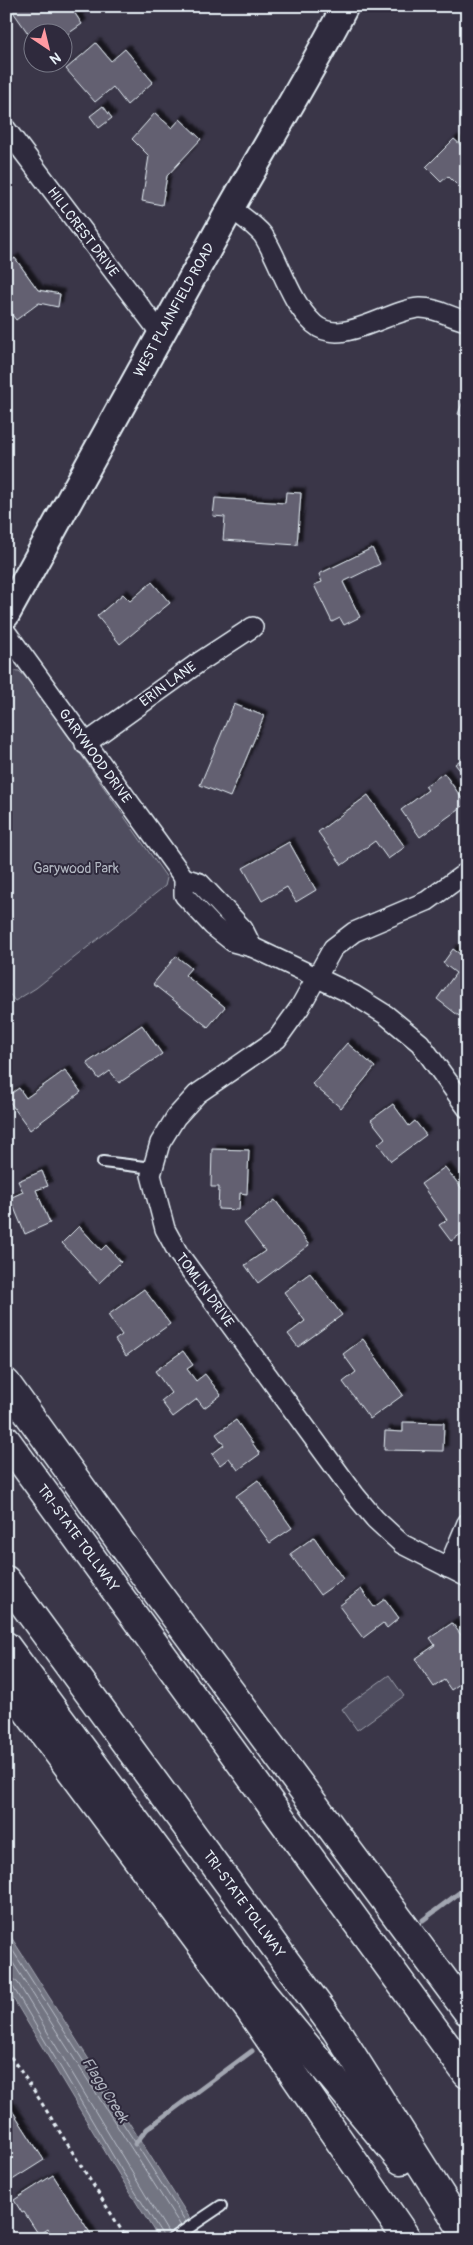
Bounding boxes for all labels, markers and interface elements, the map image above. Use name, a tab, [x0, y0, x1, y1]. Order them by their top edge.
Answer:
north arrow	[22, 22, 72, 72]
text: N	[46, 49, 64, 68]
street label: HILLCREST DRIVE	[44, 184, 122, 280]
street label: WEST PLAINFIELD ROAD	[130, 240, 218, 380]
street label: ERIN LANE	[136, 658, 200, 710]
street label: GARYWOOD DRIVE	[55, 705, 135, 807]
park label: Garywood Park	[33, 860, 119, 877]
street label: TOMLIN DRIVE	[172, 1250, 238, 1330]
street label: TRI-STATE TOLLWAY	[33, 1481, 123, 1595]
street label: TRI-STATE TOLLWAY	[199, 1847, 289, 1961]
water label: Flagg Creek	[78, 2054, 133, 2128]

